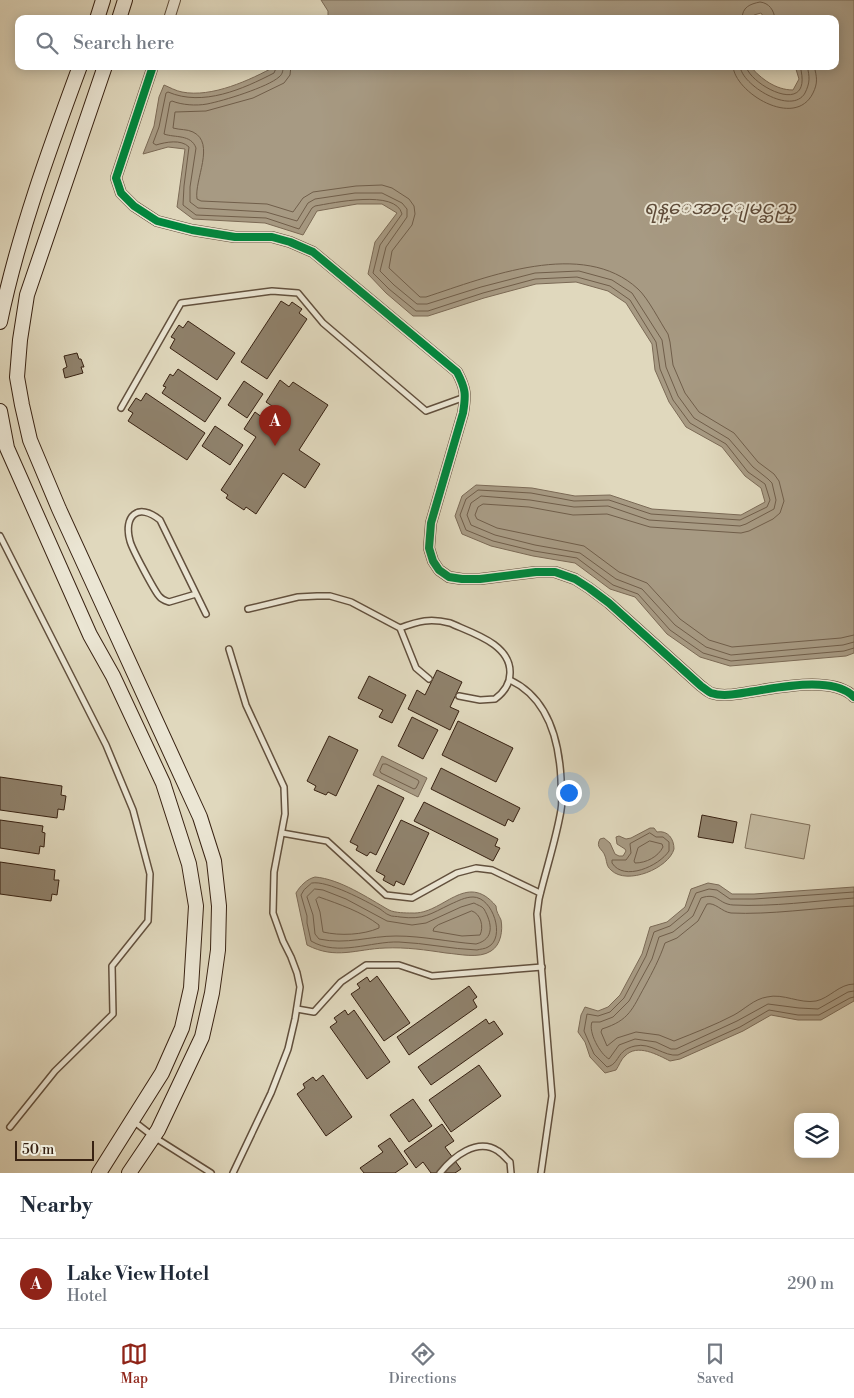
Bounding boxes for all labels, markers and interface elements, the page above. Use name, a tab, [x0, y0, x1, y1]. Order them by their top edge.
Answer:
search box	[15, 15, 839, 70]
icon: search	[33, 29, 61, 57]
text: Search here	[73, 31, 174, 55]
water label: ရန္ေအာင္ျမင္ဆည္	[644, 196, 797, 223]
pin: A	[259, 405, 291, 446]
your location	[556, 780, 582, 806]
map controls	[794, 1113, 839, 1158]
button: layers	[794, 1113, 839, 1158]
scale bar	[15, 1138, 94, 1161]
text: 50 m	[22, 1141, 54, 1159]
text: Nearby	[20, 1193, 93, 1219]
text: Lake View Hotel	[67, 1262, 209, 1286]
text: A	[30, 1274, 42, 1294]
text: 290 m	[787, 1274, 834, 1294]
text: Hotel	[67, 1286, 107, 1306]
tab: Map	[120, 1340, 148, 1388]
tab: Directions	[389, 1340, 456, 1388]
tab: Saved	[697, 1340, 734, 1388]

